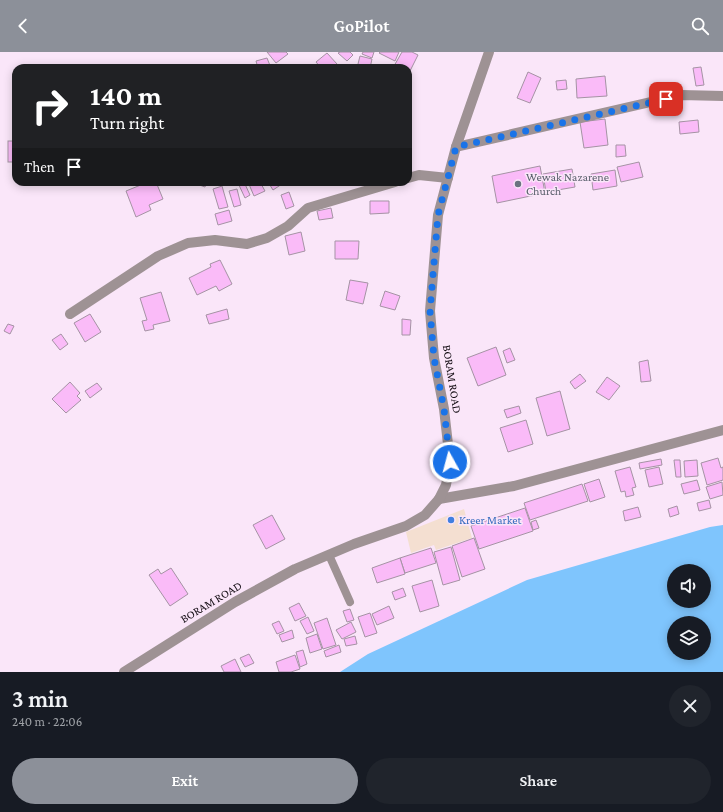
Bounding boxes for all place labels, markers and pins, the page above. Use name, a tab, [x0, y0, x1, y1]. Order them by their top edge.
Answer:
pin	[649, 82, 683, 116]
place label: Wewak Nazarene Church	[526, 170, 609, 198]
marker: Wewak Nazarene Church	[513, 179, 523, 189]
place label: Kreer Market	[459, 513, 523, 527]
marker: Kreer Market	[446, 515, 456, 525]

